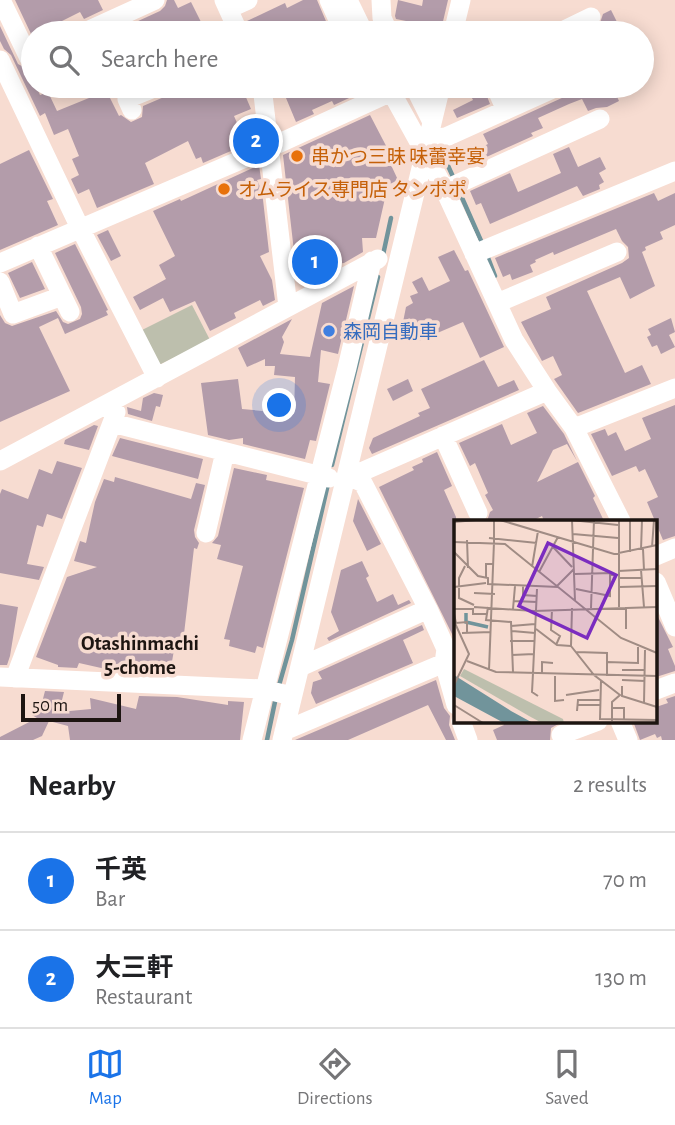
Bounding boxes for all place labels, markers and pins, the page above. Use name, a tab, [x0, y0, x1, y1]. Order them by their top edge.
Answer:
pin: 2	[233, 115, 279, 167]
place label: 串かつ三昧 味蕾幸宴	[311, 146, 485, 167]
marker: 串かつ三昧 味蕾幸宴	[289, 148, 305, 164]
place label: オムライス専門店 タンポポ	[238, 179, 467, 200]
marker: オムライス専門店 タンポポ	[216, 181, 232, 197]
pin: 1	[292, 236, 338, 288]
place label: 森岡自動車	[343, 321, 438, 342]
marker: 森岡自動車	[321, 323, 337, 339]

